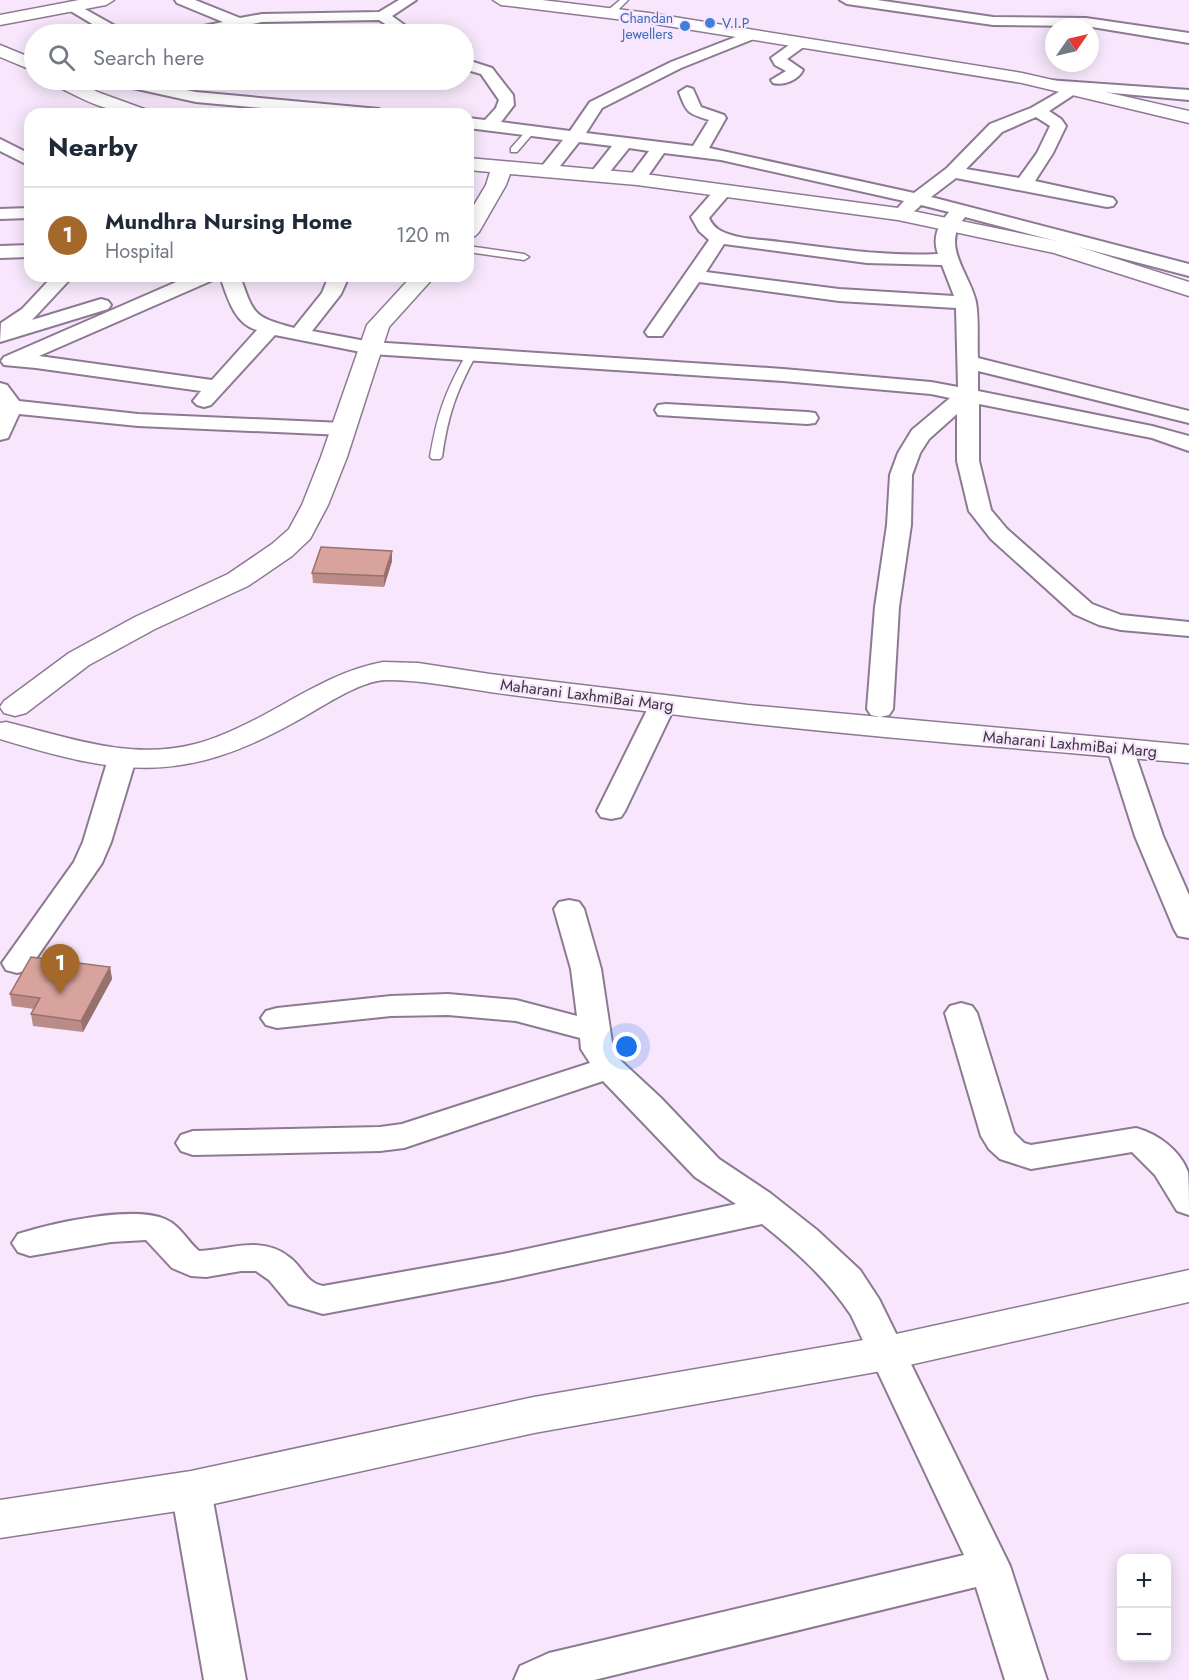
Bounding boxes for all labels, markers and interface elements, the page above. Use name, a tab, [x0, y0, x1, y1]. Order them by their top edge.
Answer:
place label: Chandan Jewellers	[620, 8, 673, 44]
place label: V.I.P	[722, 13, 750, 33]
marker: V.I.P	[703, 16, 717, 30]
north arrow	[1045, 18, 1099, 72]
marker: Chandan Jewellers	[678, 19, 692, 33]
search box	[24, 24, 474, 90]
icon: search	[45, 41, 78, 74]
text: Search here	[93, 41, 204, 73]
text: Nearby	[48, 128, 137, 166]
text: Mundhra Nursing Home	[105, 205, 352, 237]
text: 1	[62, 221, 73, 250]
text: 120 m	[396, 221, 450, 250]
text: Hospital	[105, 237, 174, 266]
street label: Maharani LaxhmiBai Marg	[499, 673, 675, 717]
street label: Maharani LaxhmiBai Marg	[982, 725, 1158, 763]
pin: 1	[40, 944, 80, 994]
your location	[612, 1032, 641, 1061]
map controls	[1117, 1554, 1171, 1662]
button: +	[1117, 1554, 1171, 1608]
button: −	[1117, 1608, 1171, 1662]

